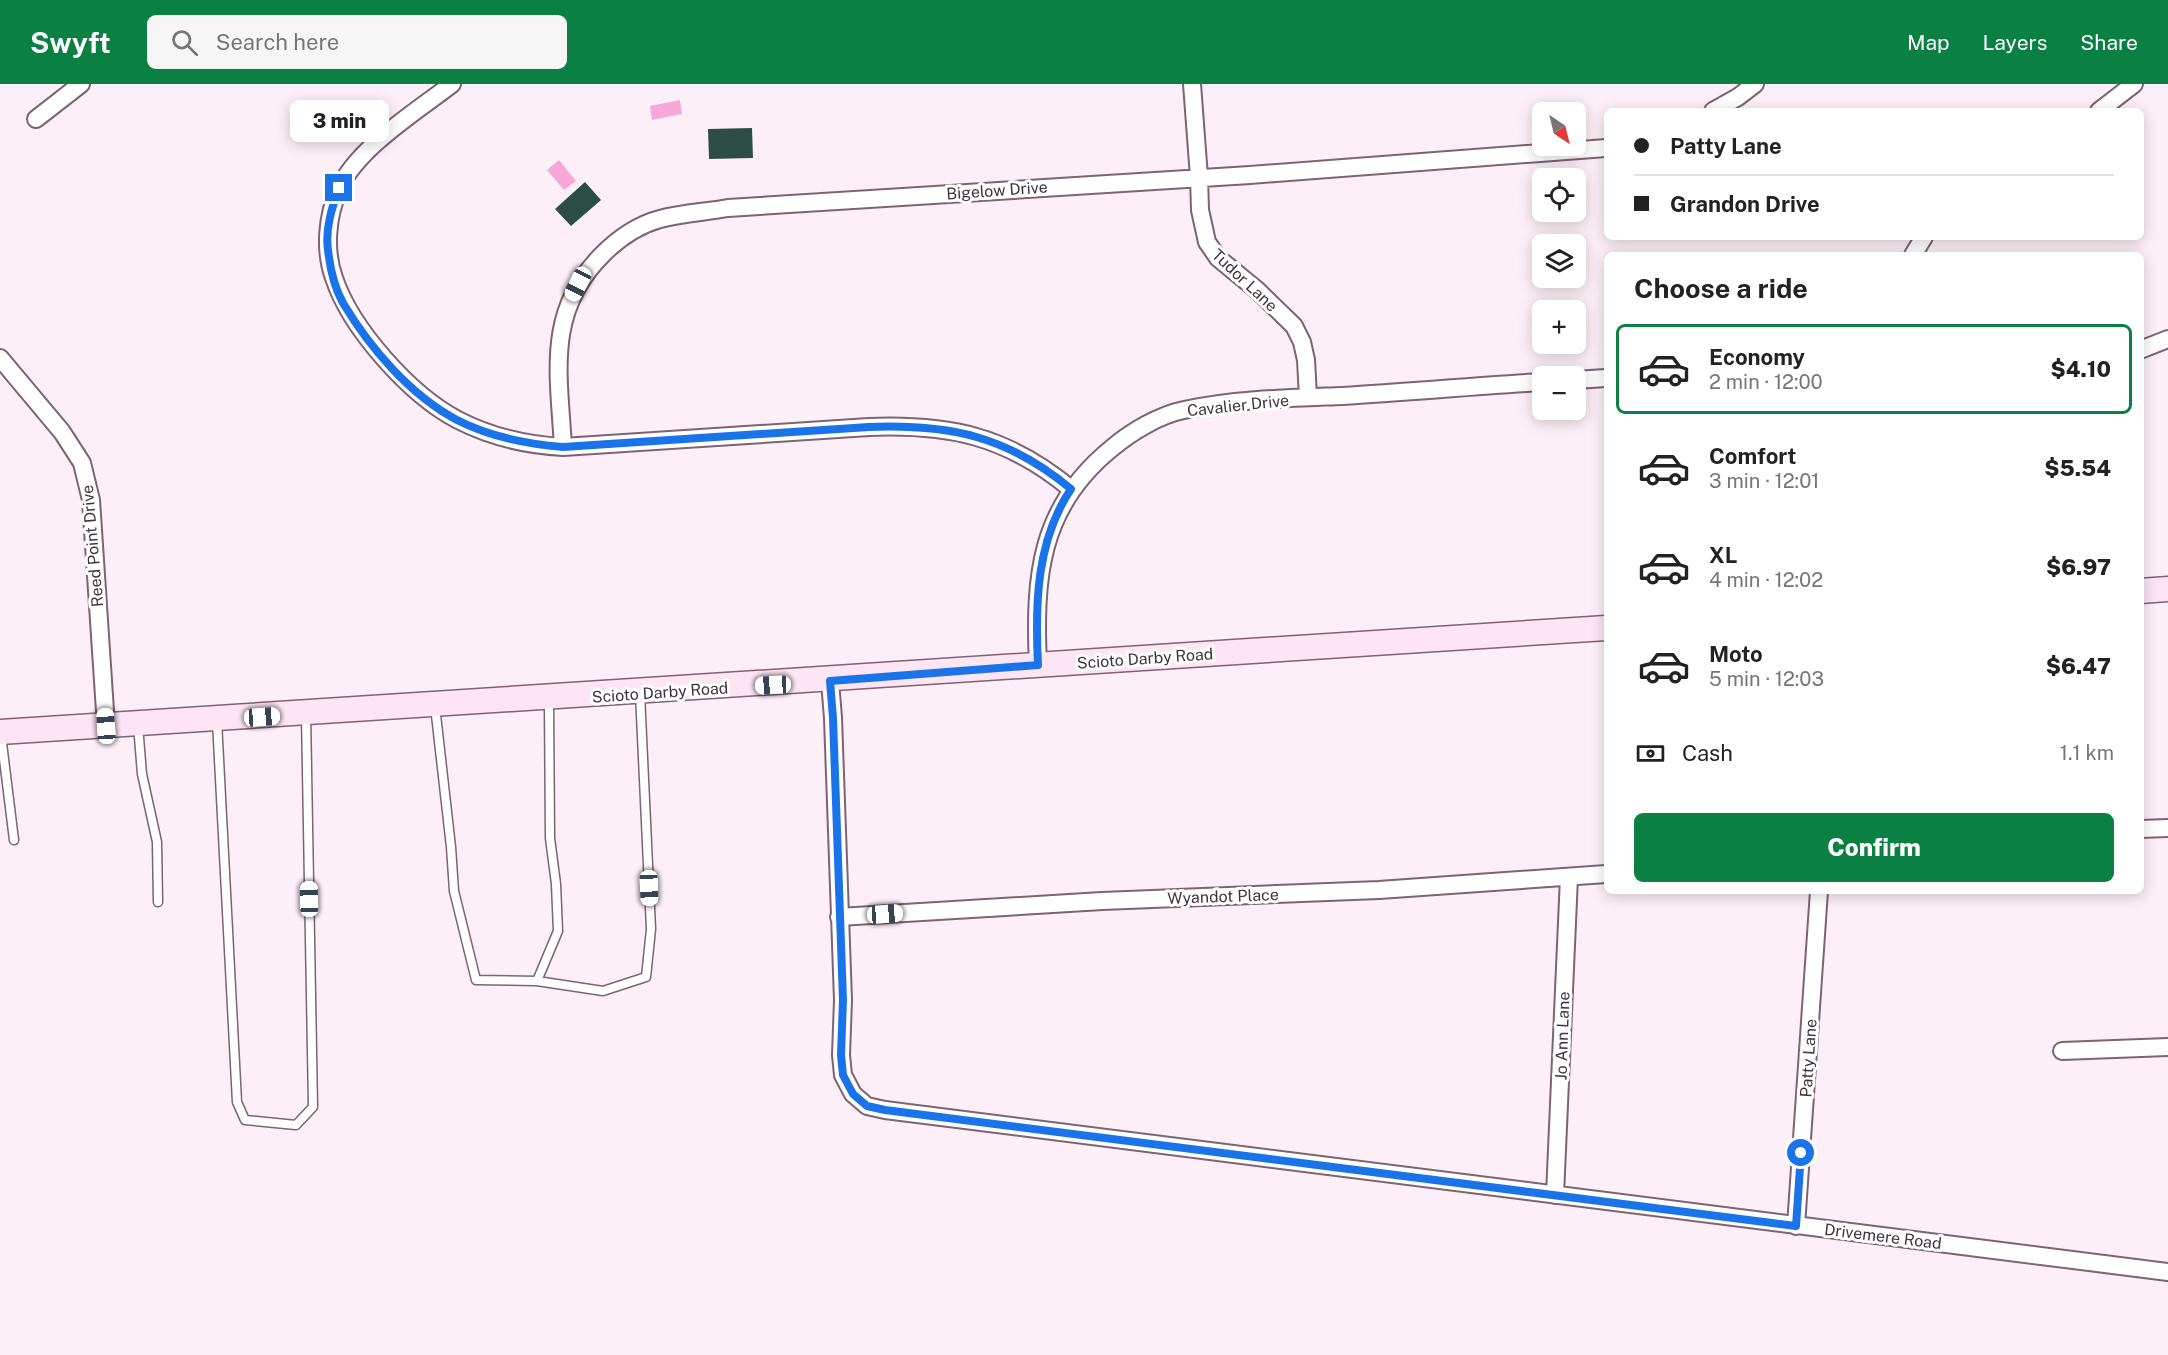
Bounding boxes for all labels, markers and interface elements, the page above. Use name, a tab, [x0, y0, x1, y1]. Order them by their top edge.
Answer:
search box	[147, 15, 567, 69]
text: Swyft	[30, 26, 111, 59]
icon: search	[168, 26, 201, 59]
text: Search here	[216, 29, 339, 55]
text: Map	[1907, 30, 1950, 55]
text: Layers	[1983, 30, 2047, 55]
text: Share	[2080, 30, 2138, 55]
callout: 3 min	[290, 101, 388, 143]
north arrow	[1532, 102, 1586, 156]
map controls	[1532, 102, 1586, 420]
text: 3 min	[313, 109, 366, 133]
text: Patty Lane	[1670, 133, 1782, 159]
button: locate	[1532, 168, 1586, 222]
route end	[325, 174, 352, 201]
street label: Bigelow Drive	[946, 177, 1048, 204]
text: Grandon Drive	[1670, 191, 1820, 217]
button: layers	[1532, 234, 1586, 288]
street label: Tudor Lane	[1208, 245, 1281, 316]
car	[562, 264, 594, 304]
text: Choose a ride	[1634, 272, 1808, 304]
button: +	[1532, 300, 1586, 354]
icon: car	[1637, 342, 1691, 396]
text: Economy	[1709, 344, 1805, 370]
text: $4.10	[2051, 356, 2111, 382]
button: −	[1532, 366, 1586, 420]
text: 2 min · 12:00	[1709, 370, 1823, 394]
street label: Cavalier Drive	[1186, 391, 1290, 420]
icon: car	[1637, 441, 1691, 495]
text: Comfort	[1709, 443, 1796, 469]
text: $5.54	[2044, 455, 2111, 481]
text: 3 min · 12:01	[1709, 469, 1820, 493]
street label: Reed Point Drive	[78, 484, 107, 608]
icon: car	[1637, 540, 1691, 594]
text: XL	[1709, 542, 1737, 568]
text: $6.97	[2046, 554, 2111, 580]
text: 4 min · 12:02	[1709, 568, 1823, 592]
icon: car	[1637, 639, 1691, 693]
text: Moto	[1709, 641, 1763, 667]
street label: Scioto Darby Road	[1076, 644, 1214, 673]
text: $6.47	[2046, 653, 2111, 679]
text: 5 min · 12:03	[1709, 667, 1824, 691]
car	[755, 675, 791, 695]
street label: Scioto Darby Road	[591, 678, 729, 707]
car	[96, 707, 116, 745]
car	[243, 707, 281, 727]
icon: cash	[1634, 737, 1667, 770]
text: Cash	[1682, 740, 1733, 766]
text: 1.1 km	[2060, 741, 2114, 765]
button: Confirm	[1634, 813, 2114, 882]
car	[639, 870, 659, 906]
car	[300, 881, 318, 917]
street label: Wyandot Place	[1167, 885, 1279, 908]
car	[866, 904, 904, 924]
street label: Jo Ann Lane	[1551, 991, 1574, 1081]
street label: Patty Lane	[1796, 1018, 1821, 1098]
route start	[1787, 1139, 1814, 1166]
street label: Drivemere Road	[1823, 1220, 1943, 1253]

